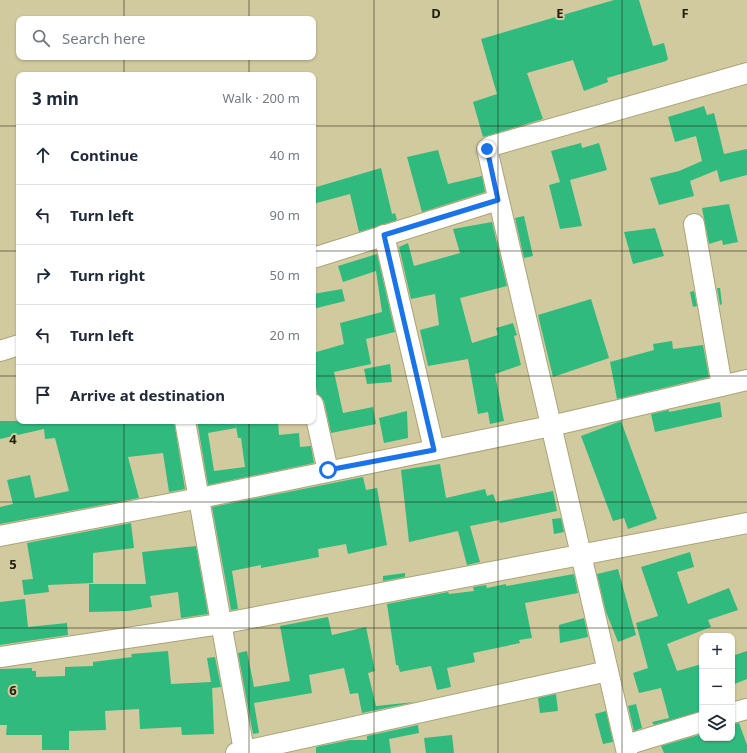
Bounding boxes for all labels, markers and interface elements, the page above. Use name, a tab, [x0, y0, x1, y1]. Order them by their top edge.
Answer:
text: D	[431, 4, 441, 22]
text: E	[556, 4, 564, 22]
text: F	[681, 4, 689, 22]
search box	[16, 16, 316, 60]
icon: search	[30, 27, 52, 49]
text: Search here	[62, 28, 145, 48]
text: 3 min	[32, 87, 79, 110]
text: Walk · 200 m	[222, 89, 300, 107]
route end	[478, 140, 496, 158]
icon: ahead	[32, 144, 54, 166]
text: Continue	[70, 145, 138, 165]
text: 40 m	[270, 146, 300, 164]
icon: left	[32, 204, 54, 226]
text: Turn left	[70, 205, 134, 225]
text: 90 m	[270, 206, 300, 224]
icon: right	[32, 264, 54, 286]
text: Turn right	[70, 265, 145, 285]
text: 50 m	[270, 266, 300, 284]
icon: left	[32, 324, 54, 346]
text: Turn left	[70, 325, 134, 345]
text: 20 m	[270, 326, 300, 344]
icon: arrive	[32, 384, 54, 406]
text: Arrive at destination	[70, 385, 225, 405]
text: 4	[9, 430, 17, 448]
route start	[319, 461, 337, 479]
text: 5	[9, 555, 17, 573]
map controls	[699, 633, 735, 741]
button: +	[699, 633, 735, 669]
button: −	[699, 669, 735, 705]
text: 6	[9, 681, 17, 699]
button: layers	[699, 705, 735, 741]

